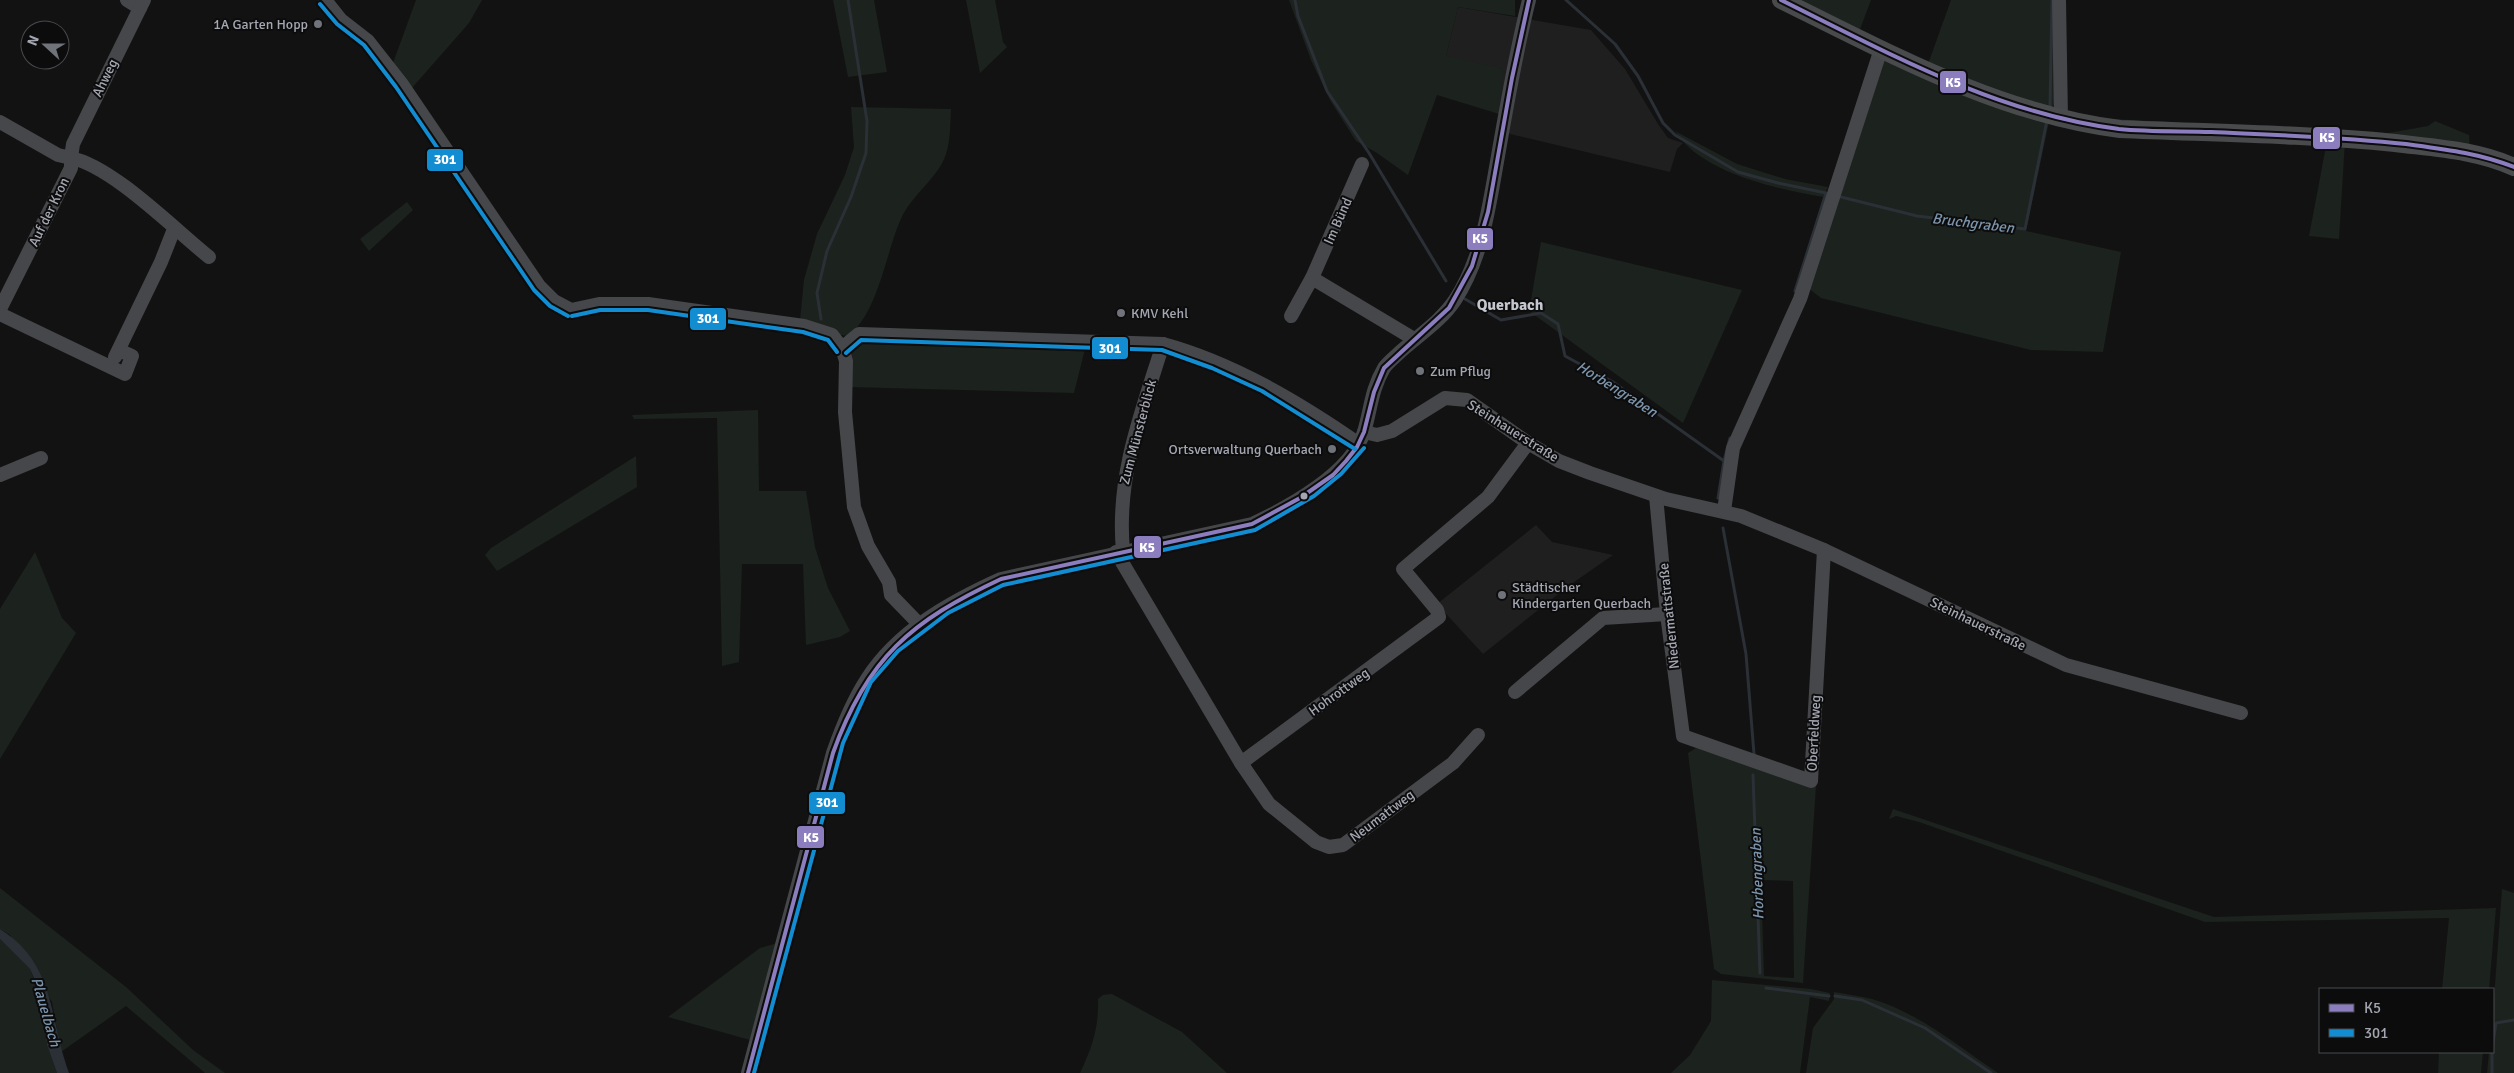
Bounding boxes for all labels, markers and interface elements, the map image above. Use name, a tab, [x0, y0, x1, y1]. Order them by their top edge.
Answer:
place label: 1A Garten Hopp	[213, 16, 308, 33]
marker: 1A Garten Hopp	[312, 18, 324, 30]
north arrow	[20, 20, 70, 70]
text: N	[24, 33, 43, 48]
street label: Ahweg	[89, 56, 121, 100]
line badge: K5	[1939, 70, 1967, 94]
text: K5	[1945, 74, 1961, 91]
line badge: K5	[2312, 126, 2341, 150]
text: K5	[2319, 129, 2335, 146]
line badge: 301	[426, 148, 464, 172]
text: 301	[434, 151, 457, 168]
street label: Auf der Kron	[25, 175, 73, 249]
street label: Im Bünd	[1320, 195, 1356, 247]
water label: Bruchgraben	[1931, 209, 2016, 237]
line badge: K5	[1466, 227, 1494, 251]
text: K5	[1472, 230, 1488, 247]
district label: Querbach	[1477, 295, 1544, 315]
place label: KMV Kehl	[1131, 305, 1188, 322]
line badge: 301	[689, 307, 727, 331]
marker: KMV Kehl	[1115, 307, 1127, 319]
text: 301	[697, 310, 720, 327]
line badge: 301	[1091, 336, 1129, 360]
text: 301	[1099, 340, 1122, 357]
water label: Horbengraben	[1573, 357, 1661, 421]
place label: Zum Pflug	[1430, 363, 1491, 380]
marker: Zum Pflug	[1414, 365, 1426, 377]
street label: Zum Münsterblick	[1116, 378, 1160, 486]
street label: Steinhauerstraße	[1464, 396, 1562, 466]
place label: Ortsverwaltung Querbach	[1169, 441, 1322, 458]
marker: Ortsverwaltung Querbach	[1326, 443, 1338, 455]
unlabelled marker	[1299, 491, 1309, 501]
line badge: K5	[1133, 535, 1162, 559]
text: K5	[1139, 539, 1155, 556]
street label: Niedermattstraße	[1655, 562, 1683, 670]
place label: Städtischer Kindergarten Querbach	[1512, 579, 1651, 612]
marker: Städtischer Kindergarten Querbach	[1496, 589, 1508, 601]
street label: Steinhauerstraße	[1927, 593, 2029, 655]
street label: Hohrottweg	[1305, 664, 1373, 720]
street label: Oberfeldweg	[1804, 694, 1824, 772]
street label: Neumattweg	[1346, 786, 1418, 846]
line badge: 301	[808, 791, 846, 815]
text: 301	[816, 794, 839, 811]
line badge: K5	[796, 825, 825, 849]
water label: Horbengraben	[1746, 827, 1768, 920]
text: K5	[803, 829, 819, 846]
water label: Plauelbach	[28, 975, 65, 1050]
legend	[2319, 988, 2494, 1053]
text: K5	[2364, 999, 2381, 1017]
text: 301	[2364, 1024, 2388, 1042]

